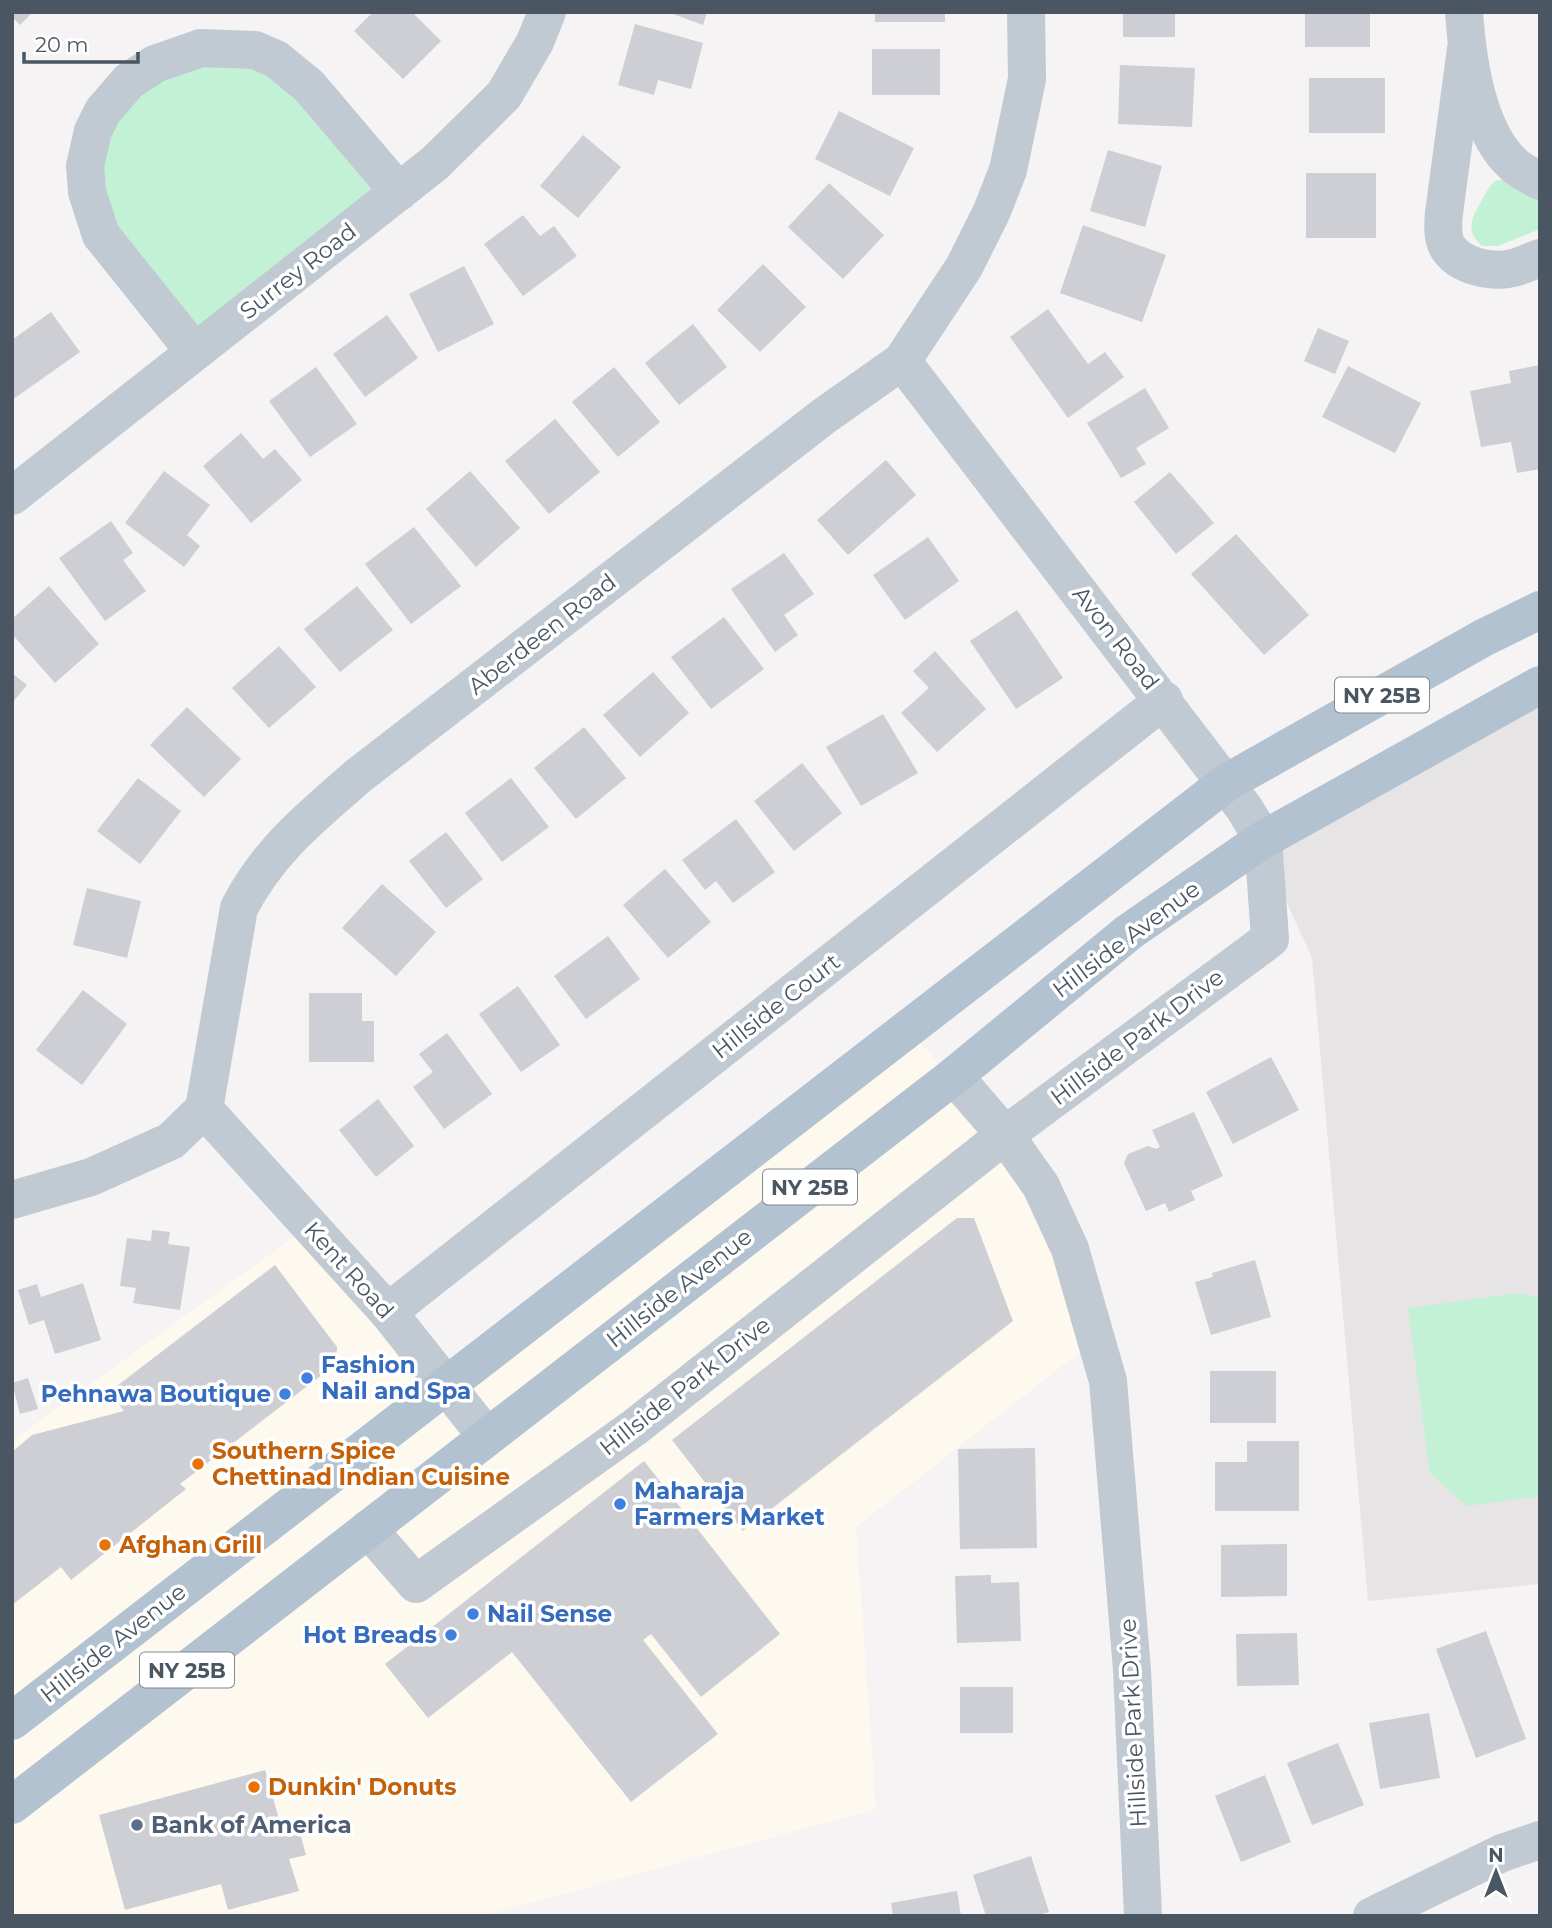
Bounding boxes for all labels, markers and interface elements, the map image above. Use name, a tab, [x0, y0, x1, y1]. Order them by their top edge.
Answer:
scale bar	[24, 21, 138, 65]
text: 20 m	[35, 32, 89, 57]
street label: Surrey Road	[234, 217, 362, 325]
street label: Aberdeen Road	[462, 568, 622, 700]
street label: Avon Road	[1067, 580, 1165, 696]
road number: NY 25B	[1335, 678, 1429, 712]
street label: Hillside Avenue	[1047, 875, 1205, 1003]
street label: Hillside Court	[706, 947, 846, 1065]
street label: Hillside Park Drive	[1045, 963, 1229, 1111]
road number: NY 25B	[763, 1170, 857, 1204]
street label: Kent Road	[298, 1216, 400, 1324]
street label: Hillside Avenue	[601, 1222, 757, 1354]
street label: Hillside Park Drive	[594, 1311, 776, 1461]
place label: Fashion Nail and Spa	[321, 1351, 471, 1405]
marker: Fashion Nail and Spa	[299, 1370, 315, 1386]
place label: Pehnawa Boutique	[41, 1380, 271, 1408]
marker: Pehnawa Boutique	[277, 1386, 293, 1402]
place label: Southern Spice Chettinad Indian Cuisine	[212, 1437, 510, 1491]
marker: Southern Spice Chettinad Indian Cuisine	[190, 1456, 206, 1472]
place label: Maharaja Farmers Market	[634, 1477, 825, 1531]
marker: Maharaja Farmers Market	[612, 1496, 628, 1512]
place label: Afghan Grill	[118, 1531, 262, 1559]
marker: Afghan Grill	[97, 1537, 113, 1553]
street label: Hillside Avenue	[35, 1577, 191, 1709]
place label: Nail Sense	[487, 1600, 612, 1628]
marker: Nail Sense	[465, 1606, 481, 1622]
street label: Hillside Park Drive	[1114, 1618, 1152, 1828]
place label: Hot Breads	[303, 1621, 437, 1649]
marker: Hot Breads	[443, 1627, 459, 1643]
road number: NY 25B	[140, 1652, 234, 1688]
place label: Dunkin' Donuts	[268, 1773, 456, 1801]
marker: Dunkin' Donuts	[246, 1779, 262, 1795]
place label: Bank of America	[151, 1811, 352, 1839]
marker: Bank of America	[129, 1817, 145, 1833]
north arrow	[1461, 1837, 1531, 1907]
text: N	[1488, 1844, 1504, 1867]

